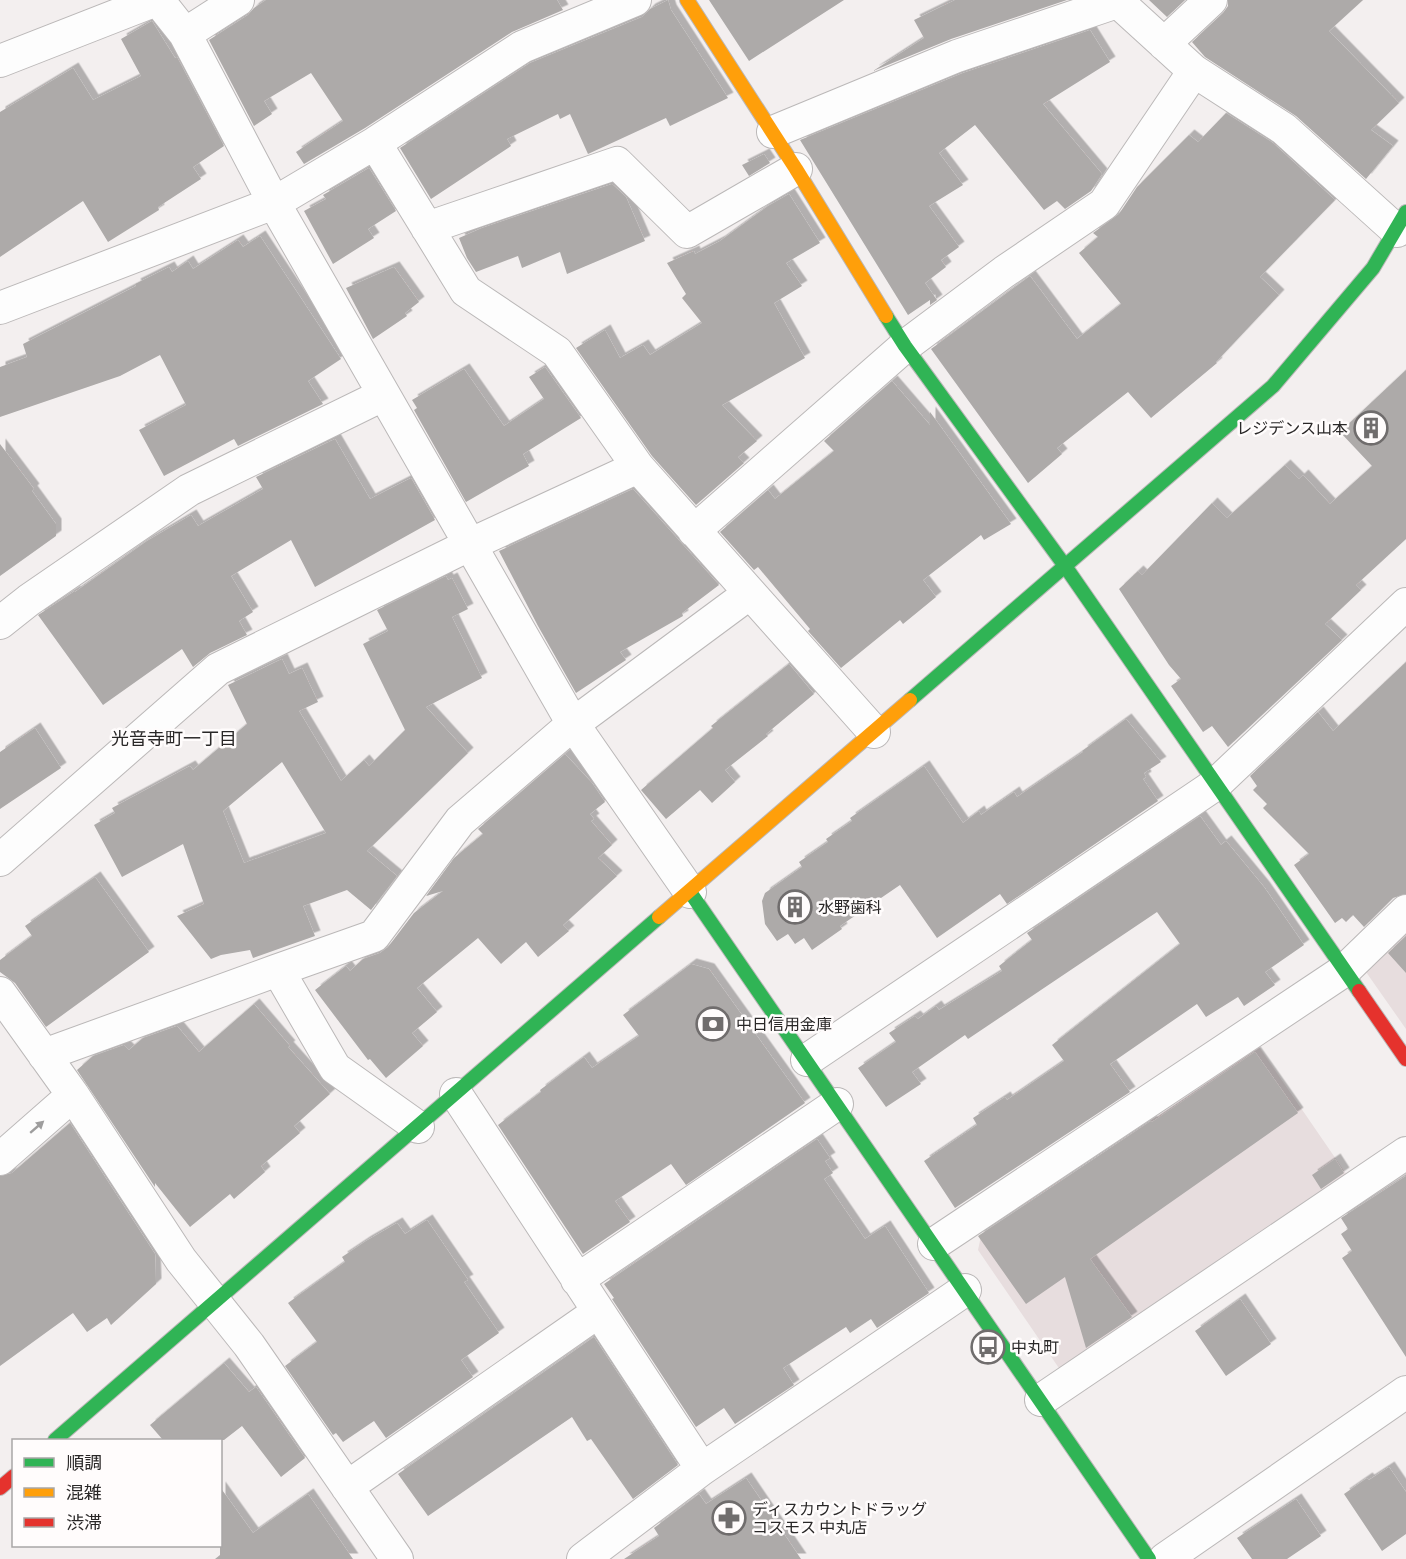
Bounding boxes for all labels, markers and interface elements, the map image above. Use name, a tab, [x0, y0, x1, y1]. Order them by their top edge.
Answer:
building icon: レジデンス山本	[1353, 410, 1389, 446]
place label: レジデンス山本	[1236, 418, 1348, 437]
district label: 光音寺町一丁目	[111, 727, 237, 749]
building icon: 水野歯科	[777, 889, 813, 925]
place label: 水野歯科	[818, 897, 882, 916]
bank icon: 中日信用金庫	[695, 1006, 731, 1042]
place label: 中日信用金庫	[736, 1014, 832, 1033]
one-way arrow	[29, 1121, 44, 1134]
bus stop icon: 中丸町	[970, 1329, 1006, 1365]
place label: 中丸町	[1011, 1337, 1059, 1356]
legend	[12, 1439, 222, 1547]
text: 順調	[66, 1451, 102, 1473]
text: 混雑	[66, 1481, 102, 1503]
place label: ディスカウントドラッグ コスモス 中丸店	[752, 1499, 927, 1536]
pharmacy icon: ディスカウントドラッグ コスモス 中丸店	[711, 1500, 747, 1536]
text: 渋滞	[66, 1511, 102, 1533]

